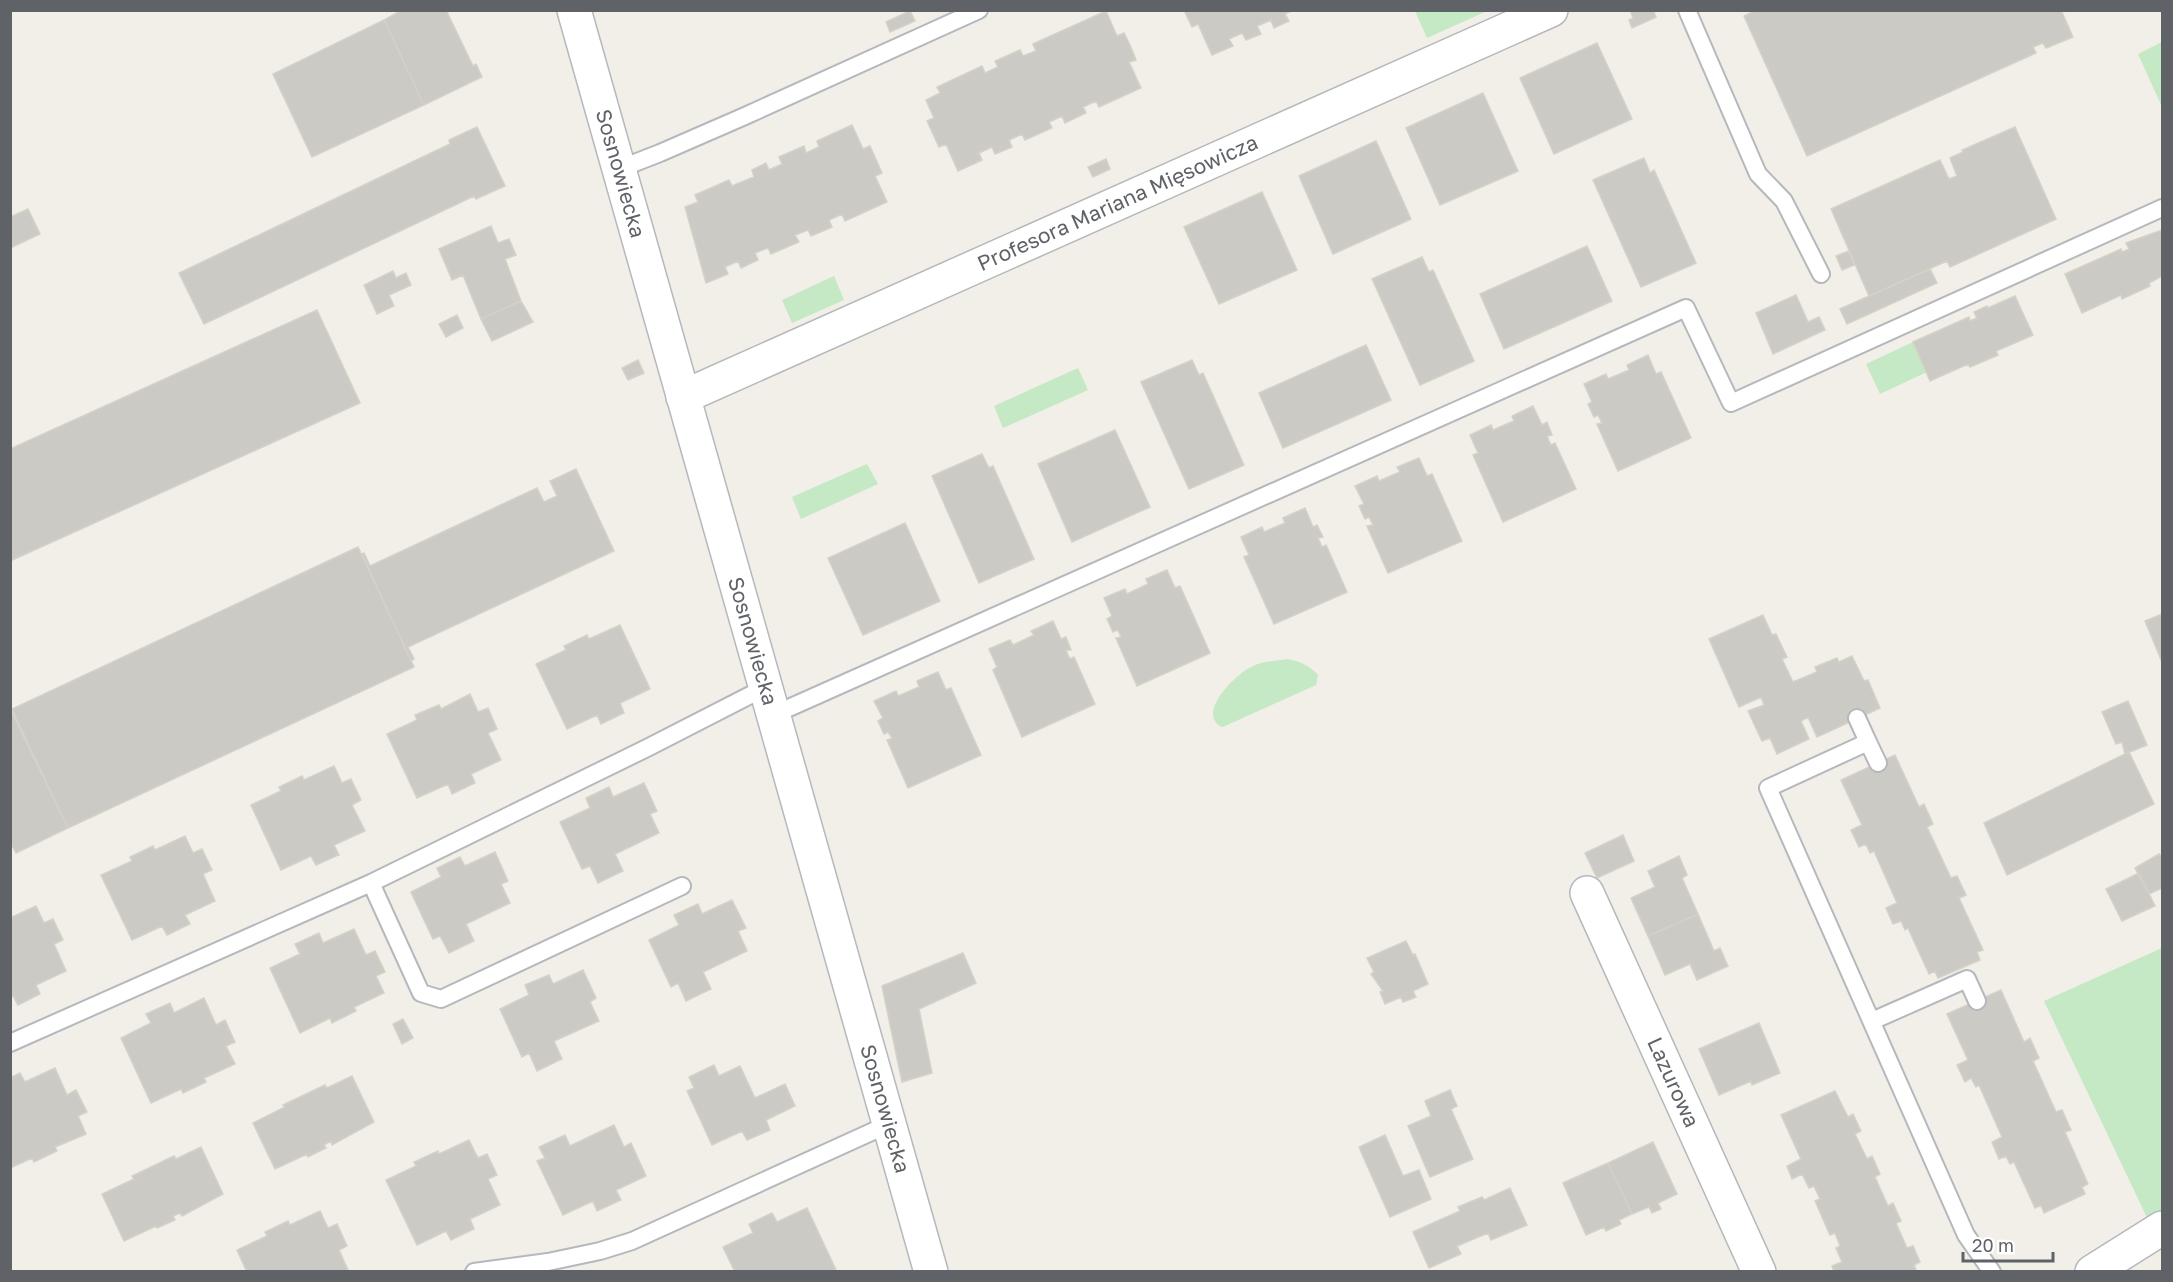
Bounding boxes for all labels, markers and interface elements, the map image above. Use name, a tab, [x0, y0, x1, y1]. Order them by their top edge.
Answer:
street label: Sosnowiecka	[591, 106, 652, 241]
street label: Profesora Mariana Mięsowicza	[973, 128, 1262, 276]
street label: Sosnowiecka	[723, 574, 784, 708]
street label: Lazurowa	[1642, 1033, 1706, 1131]
street label: Sosnowiecka	[855, 1041, 916, 1176]
scale bar	[1963, 1225, 2053, 1263]
text: 20 m	[1972, 1234, 2014, 1256]

